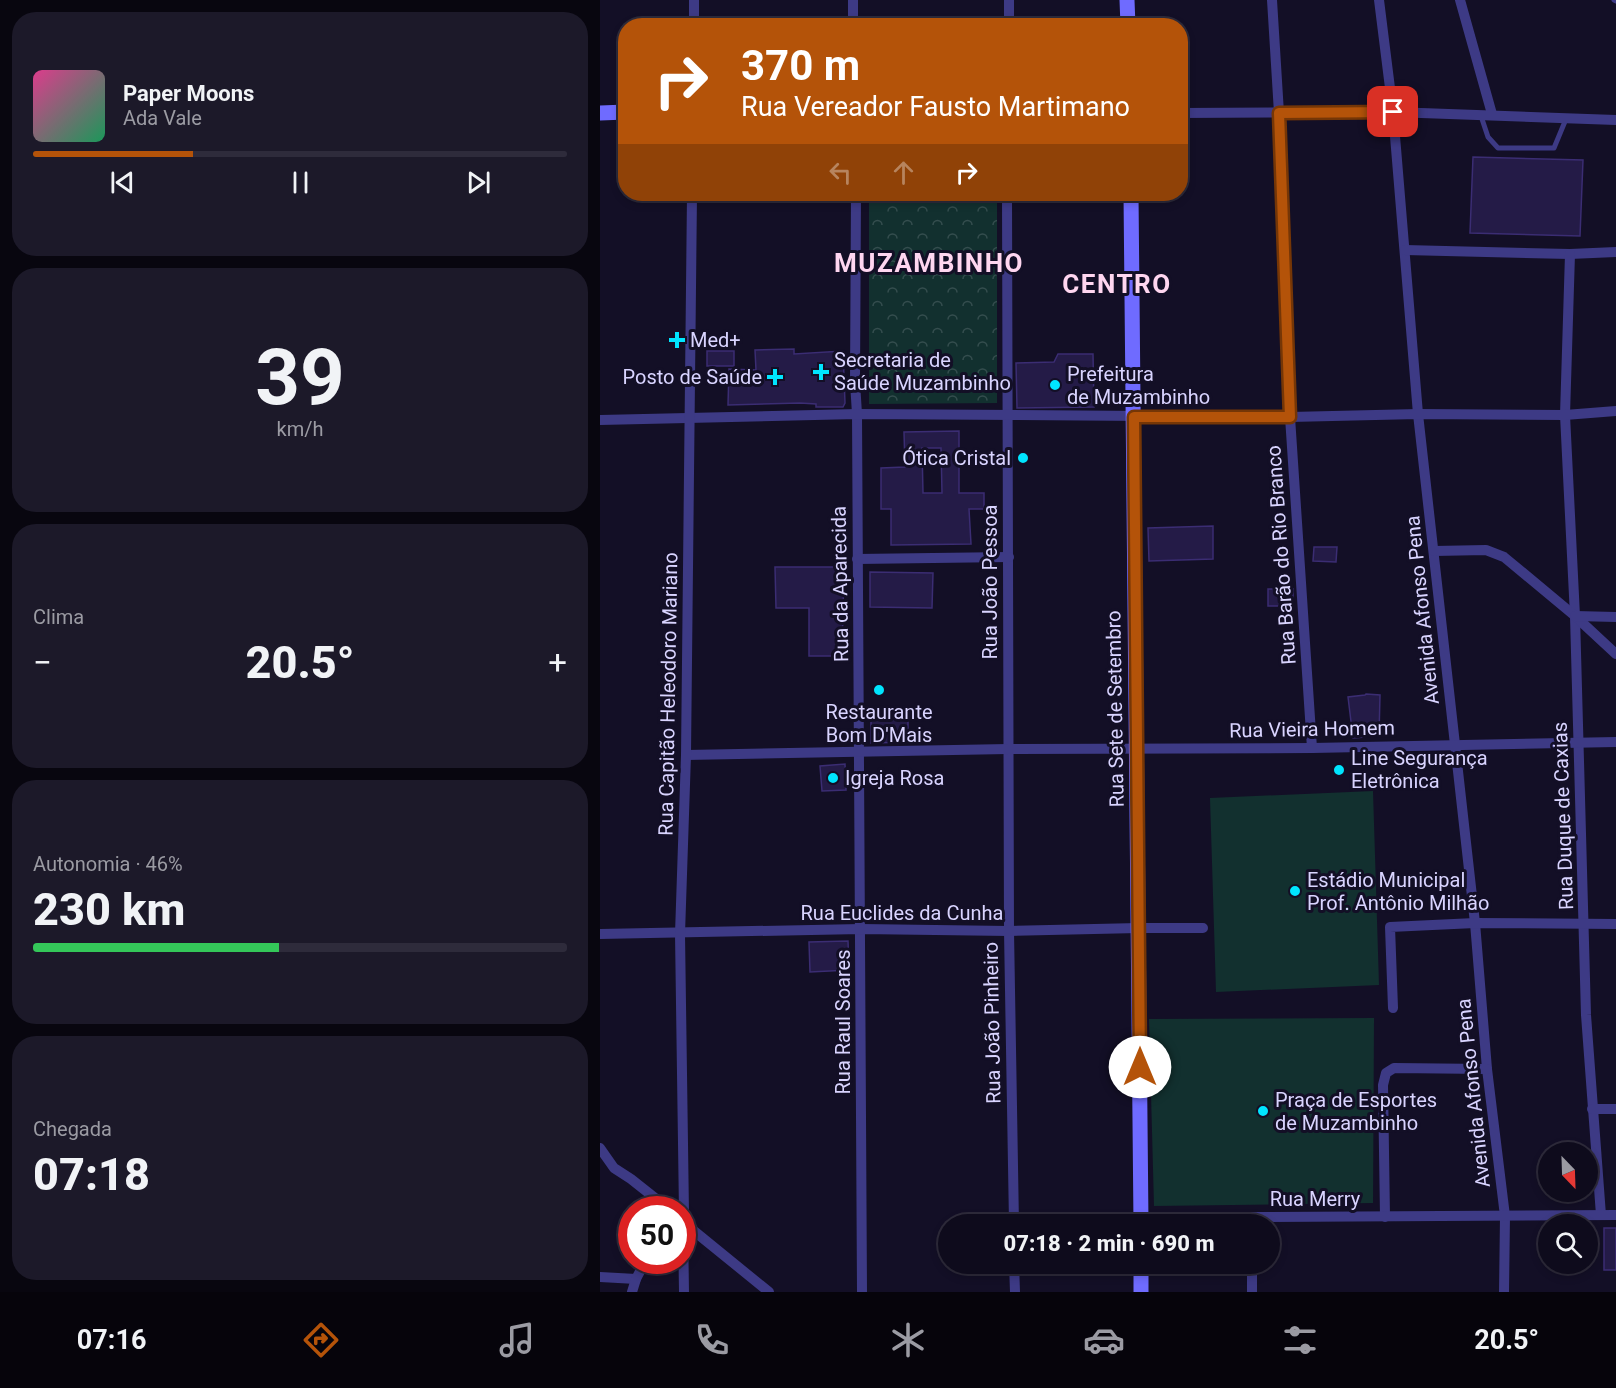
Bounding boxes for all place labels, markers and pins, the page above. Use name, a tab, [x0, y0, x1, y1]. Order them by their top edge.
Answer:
pin	[1367, 86, 1418, 137]
place label: Med+	[690, 328, 741, 352]
marker: Med+	[668, 331, 686, 349]
place label: Secretaria de Saúde Muzambinho	[834, 348, 1011, 395]
place label: Prefeitura de Muzambinho	[1067, 362, 1210, 409]
marker: Secretaria de Saúde Muzambinho	[812, 363, 830, 381]
place label: Posto de Saúde	[623, 365, 762, 389]
marker: Posto de Saúde	[766, 368, 784, 386]
marker: Prefeitura de Muzambinho	[1048, 378, 1062, 392]
place label: Ótica Cristal	[902, 446, 1011, 470]
marker: Ótica Cristal	[1016, 451, 1030, 465]
marker: Restaurante Bom D'Mais	[872, 683, 886, 697]
place label: Restaurante Bom D'Mais	[825, 700, 933, 747]
place label: Line Segurança Eletrônica	[1351, 746, 1488, 793]
marker: Line Segurança Eletrônica	[1332, 763, 1346, 777]
place label: Igreja Rosa	[845, 766, 944, 790]
marker: Igreja Rosa	[826, 771, 840, 785]
place label: Estádio Municipal Prof. Antônio Milhão	[1307, 868, 1489, 915]
marker: Estádio Municipal Prof. Antônio Milhão	[1288, 884, 1302, 898]
place label: Praça de Esportes de Muzambinho	[1275, 1088, 1437, 1135]
marker: Praça de Esportes de Muzambinho	[1256, 1104, 1270, 1118]

